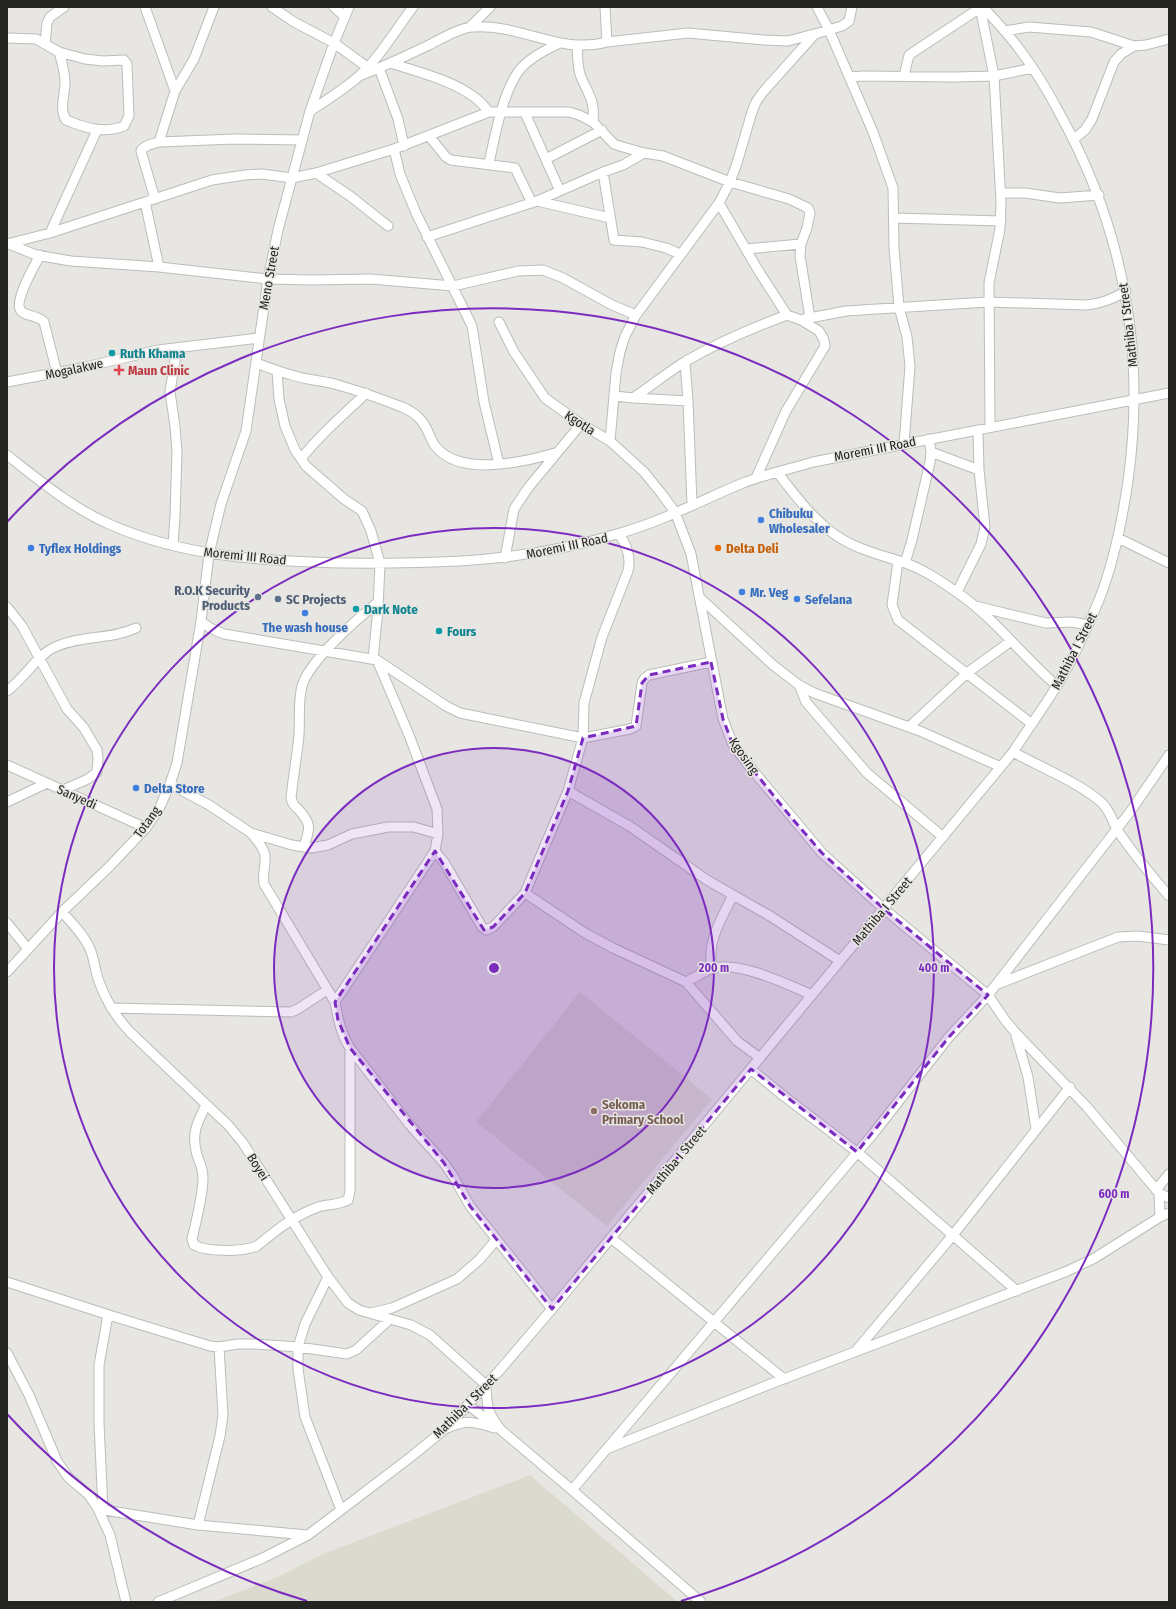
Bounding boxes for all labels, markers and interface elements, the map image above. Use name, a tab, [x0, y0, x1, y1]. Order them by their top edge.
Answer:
street label: Meno Street	[256, 244, 282, 311]
street label: Mathiba I Street	[1115, 281, 1141, 368]
place label: Ruth Khama	[120, 346, 186, 361]
marker: Ruth Khama	[107, 348, 117, 358]
street label: Mogalakwe	[44, 356, 104, 382]
place label: Maun Clinic	[128, 363, 190, 378]
marker: Maun Clinic	[113, 364, 125, 376]
street label: Kgotla	[562, 408, 598, 438]
street label: Moremi III Road	[833, 434, 917, 464]
place label: Chibuku Wholesaler	[769, 506, 830, 536]
marker: Chibuku Wholesaler	[756, 515, 766, 525]
street label: Moremi III Road	[525, 530, 609, 562]
place label: Tyflex Holdings	[39, 541, 122, 556]
place label: Delta Deli	[726, 541, 779, 556]
marker: Tyflex Holdings	[26, 543, 36, 553]
marker: Delta Deli	[713, 543, 723, 553]
street label: Moremi III Road	[203, 544, 287, 568]
place label: R.O.K Security Products	[174, 583, 251, 613]
place label: Mr. Veg	[750, 585, 789, 600]
marker: Mr. Veg	[737, 587, 747, 597]
marker: R.O.K Security Products	[253, 592, 263, 602]
place label: SC Projects	[286, 592, 347, 607]
place label: Sefelana	[805, 592, 853, 607]
marker: SC Projects	[273, 594, 283, 604]
marker: Sefelana	[792, 594, 802, 604]
place label: Dark Note	[364, 602, 418, 617]
marker: Dark Note	[351, 604, 361, 614]
marker: The wash house	[300, 608, 310, 618]
street label: Mathiba I Street	[1048, 609, 1100, 692]
place label: The wash house	[262, 620, 348, 635]
place label: Fours	[447, 624, 477, 639]
marker: Fours	[434, 626, 444, 636]
street label: Kgosing	[726, 735, 762, 778]
place label: Delta Store	[144, 781, 205, 796]
street label: Sanyedi	[55, 782, 99, 812]
marker: Delta Store	[131, 783, 141, 793]
street label: Totang	[130, 802, 164, 841]
street label: Mathiba I Street	[849, 873, 915, 948]
centre of rings	[487, 961, 501, 975]
text: 200 m	[698, 961, 729, 975]
text: 400 m	[919, 961, 949, 975]
place label: Sekoma Primary School	[602, 1097, 684, 1127]
marker: Sekoma Primary School	[589, 1106, 599, 1116]
street label: Mathiba I Street	[643, 1122, 709, 1197]
street label: Boyei	[244, 1151, 272, 1183]
text: 600 m	[1098, 1187, 1130, 1201]
street label: Mathiba I Street	[430, 1370, 501, 1441]

